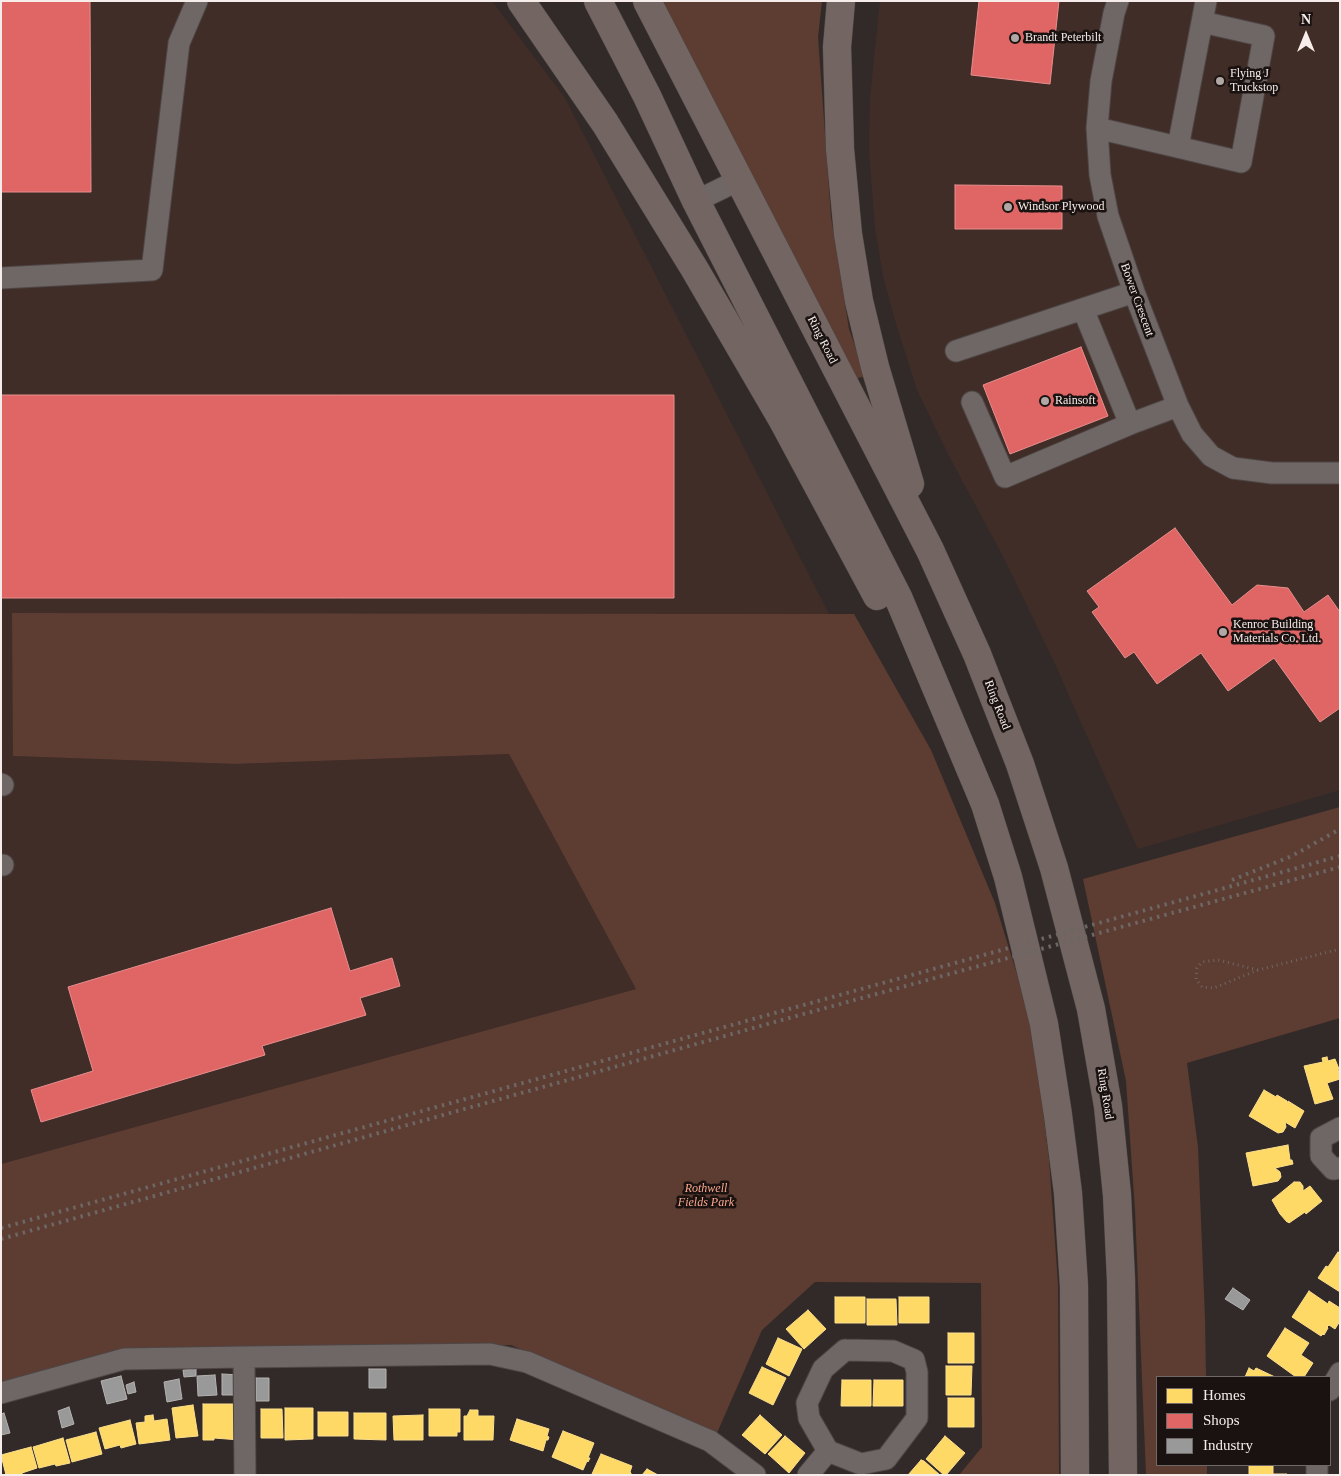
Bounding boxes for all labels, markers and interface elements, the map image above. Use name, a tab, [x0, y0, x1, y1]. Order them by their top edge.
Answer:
north arrow	[1281, 10, 1331, 60]
text: N	[1301, 12, 1311, 27]
place label: Brandt Peterbilt	[1025, 31, 1101, 45]
marker: Brandt Peterbilt	[1009, 32, 1021, 44]
place label: Flying J Truckstop	[1230, 67, 1278, 95]
marker: Flying J Truckstop	[1214, 75, 1226, 87]
place label: Windsor Plywood	[1018, 200, 1105, 214]
marker: Windsor Plywood	[1002, 201, 1014, 213]
street label: Bower Crescent	[1117, 261, 1157, 339]
street label: Ring Road	[804, 314, 840, 366]
place label: Rainsoft	[1055, 394, 1096, 408]
marker: Rainsoft	[1039, 395, 1051, 407]
place label: Kenroc Building Materials Co. Ltd.	[1233, 618, 1321, 646]
marker: Kenroc Building Materials Co. Ltd.	[1217, 626, 1229, 638]
street label: Ring Road	[981, 678, 1013, 732]
street label: Ring Road	[1094, 1067, 1116, 1121]
park label: Rothwell Fields Park	[678, 1182, 734, 1210]
legend	[1156, 1376, 1331, 1466]
text: Homes	[1203, 1387, 1246, 1403]
text: Shops	[1203, 1412, 1240, 1428]
text: Industry	[1203, 1437, 1253, 1453]

